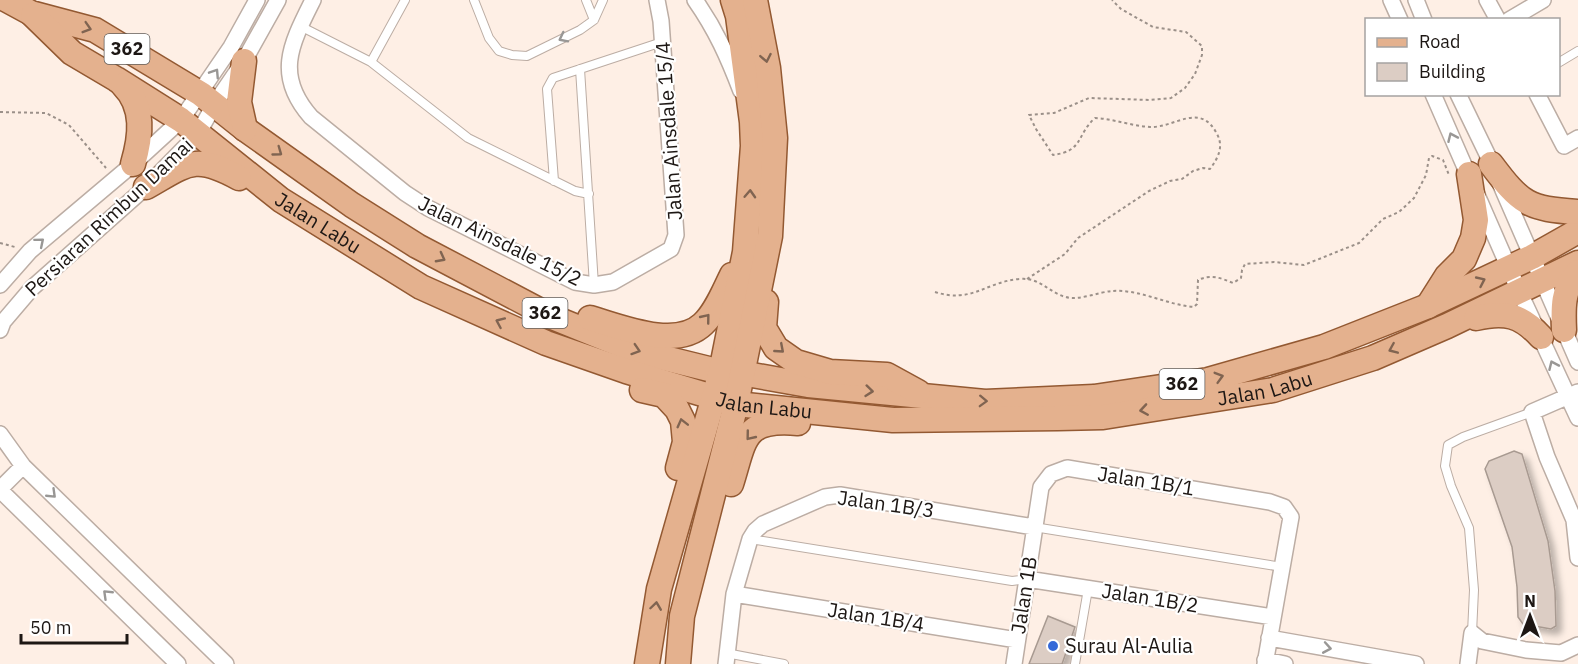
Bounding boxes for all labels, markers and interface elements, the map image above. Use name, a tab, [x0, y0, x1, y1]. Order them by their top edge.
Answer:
legend	[1365, 18, 1560, 96]
one-way arrow	[81, 21, 92, 33]
text: Road	[1419, 30, 1460, 53]
one-way arrow	[558, 31, 569, 43]
road number: 362	[104, 34, 150, 64]
street label: Jalan Ainsdale 15/4	[649, 41, 688, 221]
one-way arrow	[759, 52, 772, 62]
text: Building	[1419, 60, 1486, 83]
one-way arrow	[207, 68, 218, 79]
street label: Persiaran Rimbun Damai	[19, 131, 199, 302]
one-way arrow	[1448, 133, 1460, 144]
one-way arrow	[271, 145, 282, 156]
street label: Jalan Labu	[270, 186, 366, 260]
street label: Jalan Ainsdale 15/2	[414, 189, 587, 292]
one-way arrow	[744, 189, 757, 198]
one-way arrow	[33, 239, 44, 250]
one-way arrow	[435, 251, 445, 262]
one-way arrow	[1474, 277, 1485, 289]
road number: 362	[522, 298, 568, 328]
one-way arrow	[699, 314, 710, 325]
one-way arrow	[496, 318, 507, 330]
one-way arrow	[773, 342, 784, 353]
one-way arrow	[1389, 342, 1400, 354]
one-way arrow	[630, 343, 641, 355]
one-way arrow	[1549, 360, 1561, 371]
street label: Jalan Labu	[1215, 364, 1316, 412]
road number: 362	[1160, 369, 1204, 399]
one-way arrow	[1213, 372, 1224, 384]
one-way arrow	[865, 384, 874, 397]
street label: Jalan Labu	[713, 385, 814, 425]
one-way arrow	[979, 395, 988, 407]
one-way arrow	[1139, 404, 1148, 416]
one-way arrow	[676, 418, 689, 428]
one-way arrow	[746, 429, 757, 440]
street label: Jalan 1B/1	[1096, 460, 1196, 501]
street label: Jalan 1B/3	[836, 483, 936, 524]
one-way arrow	[44, 486, 55, 497]
street label: Jalan 1B	[1004, 554, 1043, 636]
street label: Jalan 1B/2	[1100, 577, 1200, 618]
north arrow	[1500, 586, 1560, 646]
one-way arrow	[103, 590, 114, 601]
text: N	[1524, 591, 1536, 611]
street label: Jalan 1B/4	[826, 596, 926, 637]
one-way arrow	[650, 602, 662, 611]
scale bar	[21, 607, 128, 645]
text: 50 m	[30, 616, 72, 639]
place label: Surau Al-Aulia	[1065, 632, 1193, 659]
marker: Surau Al-Aulia	[1046, 639, 1060, 653]
one-way arrow	[1321, 641, 1331, 654]

